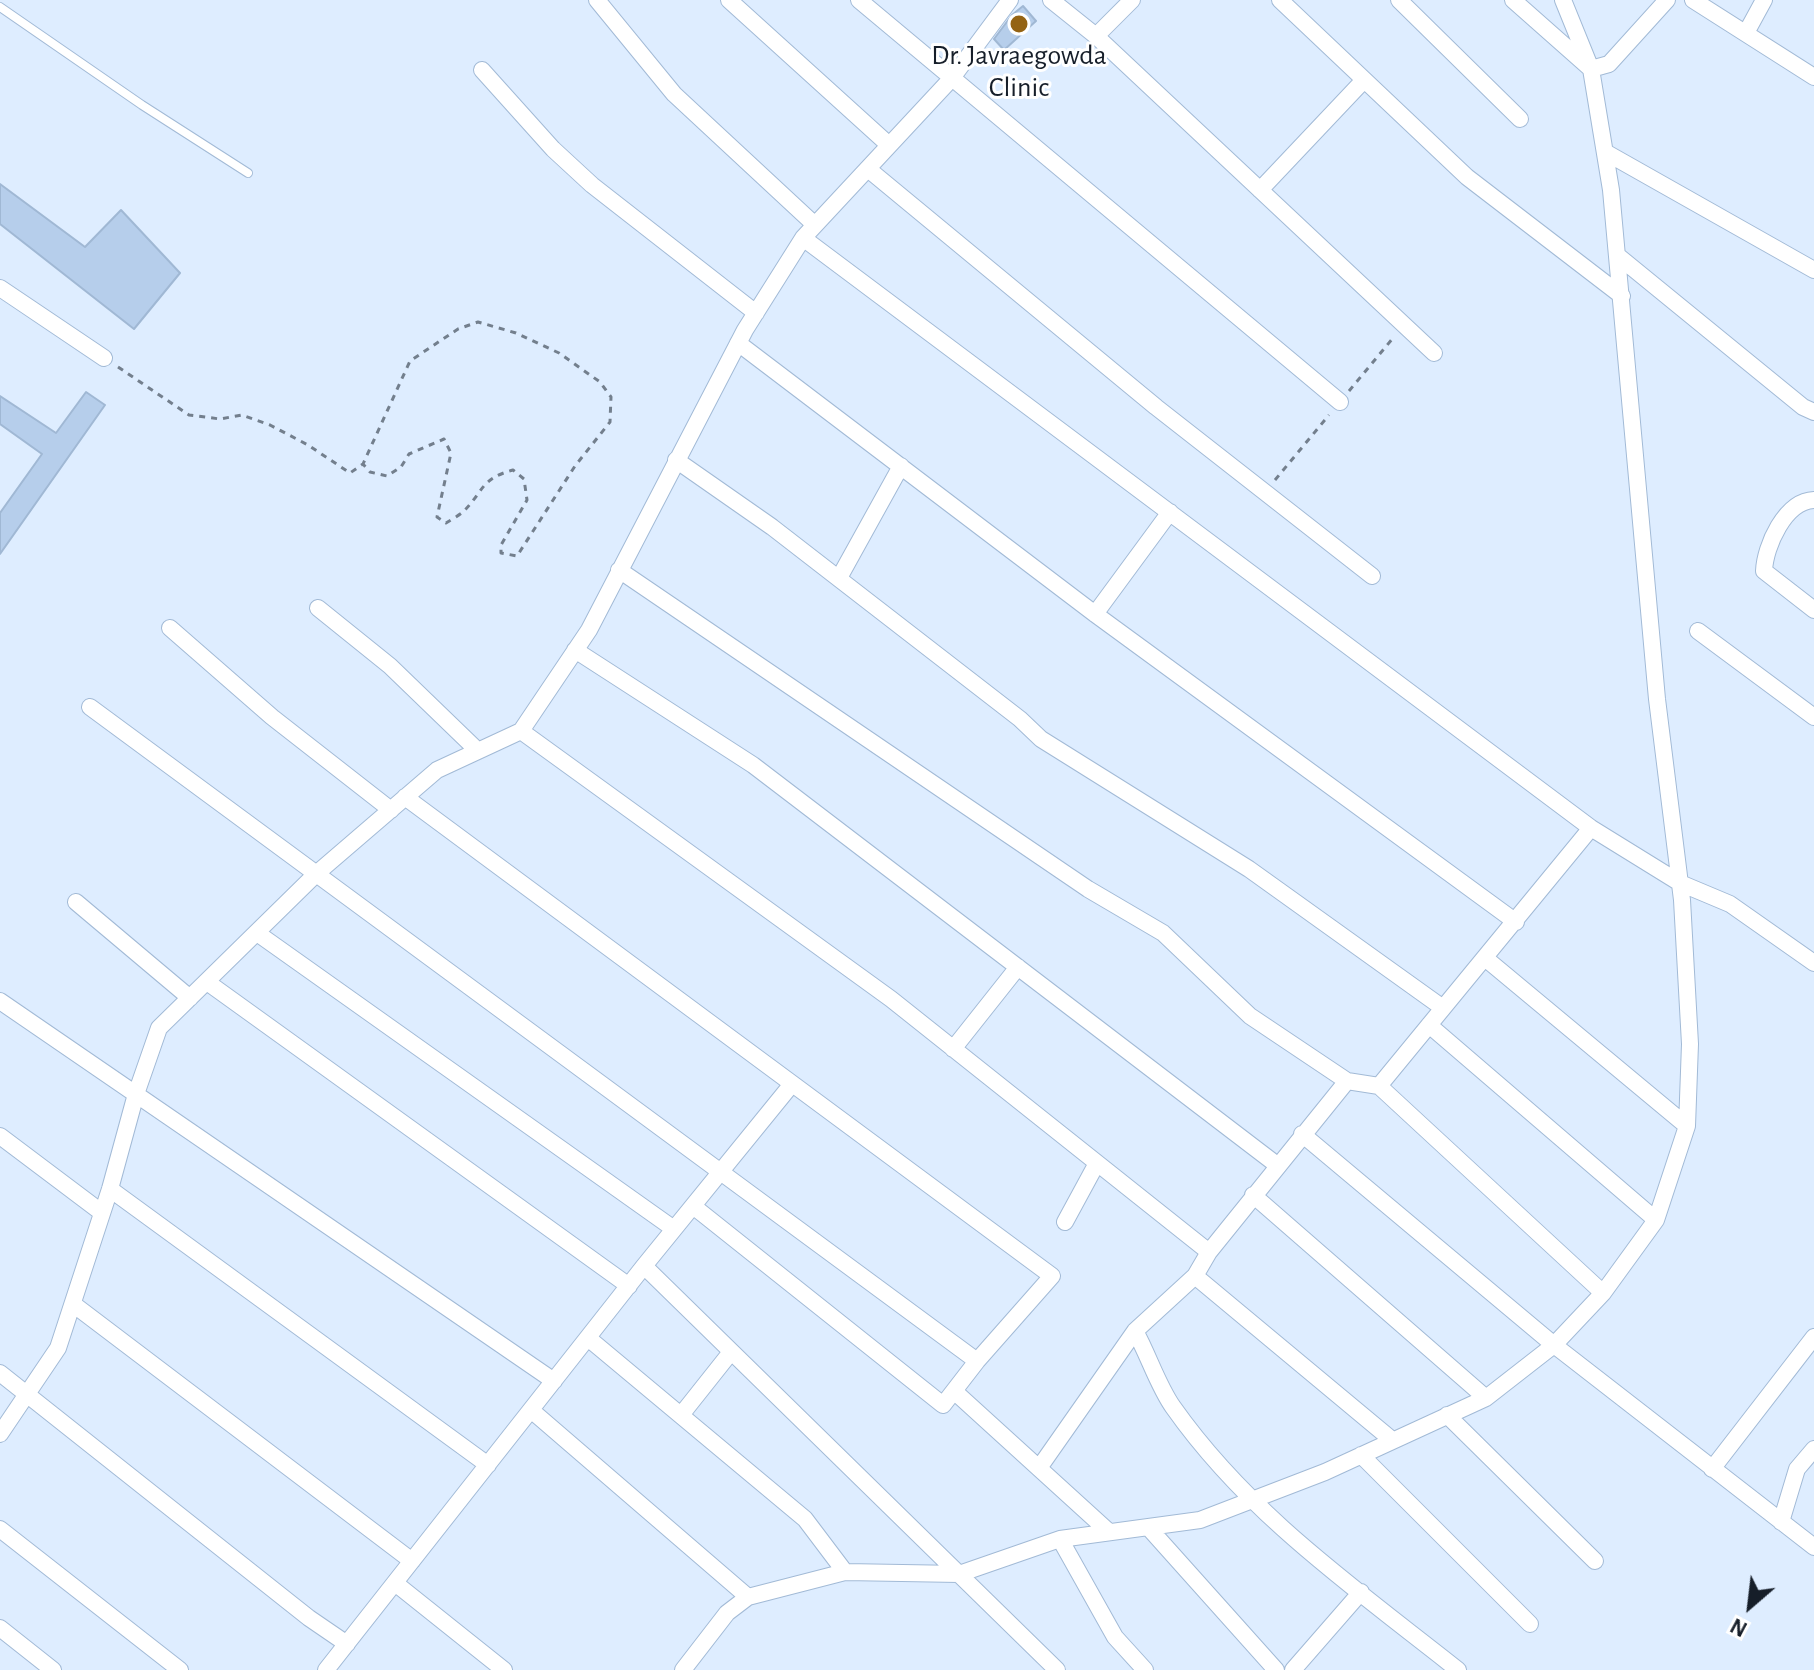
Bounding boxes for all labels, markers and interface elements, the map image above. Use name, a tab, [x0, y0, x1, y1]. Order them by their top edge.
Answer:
marker: Dr. Javraegowda Clinic	[1008, 13, 1030, 35]
place label: Dr. Javraegowda Clinic	[931, 39, 1107, 105]
north arrow	[1710, 1566, 1790, 1646]
text: N	[1727, 1614, 1751, 1640]

